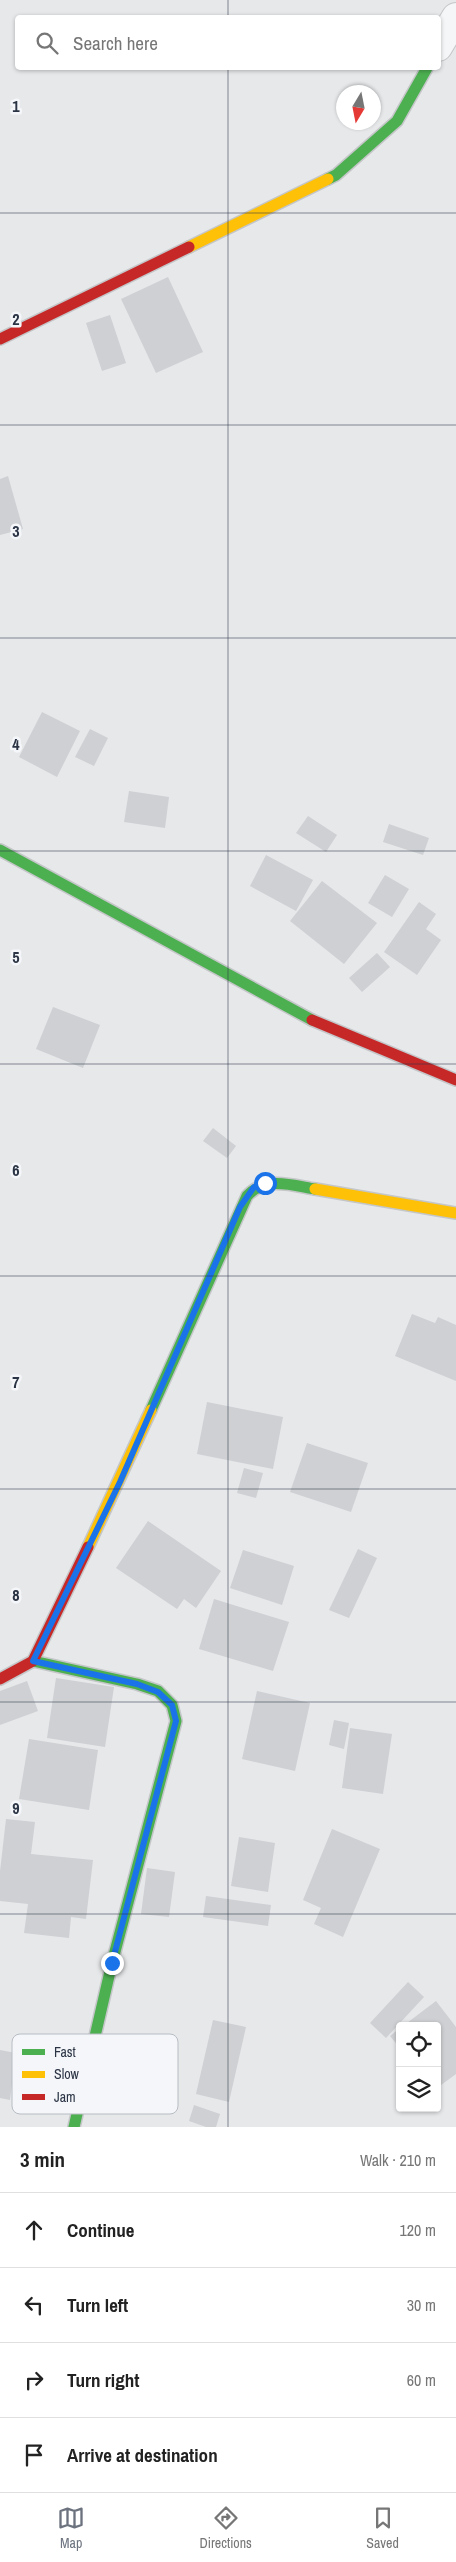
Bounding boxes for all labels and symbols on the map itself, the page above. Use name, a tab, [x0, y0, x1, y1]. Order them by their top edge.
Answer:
north arrow	[336, 85, 381, 130]
text: 1	[12, 95, 20, 117]
text: 2	[12, 308, 20, 330]
text: 3	[12, 520, 20, 542]
text: 4	[12, 733, 20, 755]
text: 5	[12, 946, 20, 968]
text: 6	[12, 1159, 20, 1181]
route start	[254, 1172, 277, 1195]
text: 7	[12, 1371, 20, 1393]
text: 8	[12, 1584, 20, 1606]
text: 9	[12, 1797, 20, 1819]
route end	[101, 1952, 124, 1975]
legend	[12, 2034, 178, 2114]
text: Fast	[54, 2043, 76, 2061]
text: Slow	[54, 2065, 80, 2083]
text: Jam	[54, 2088, 76, 2106]

